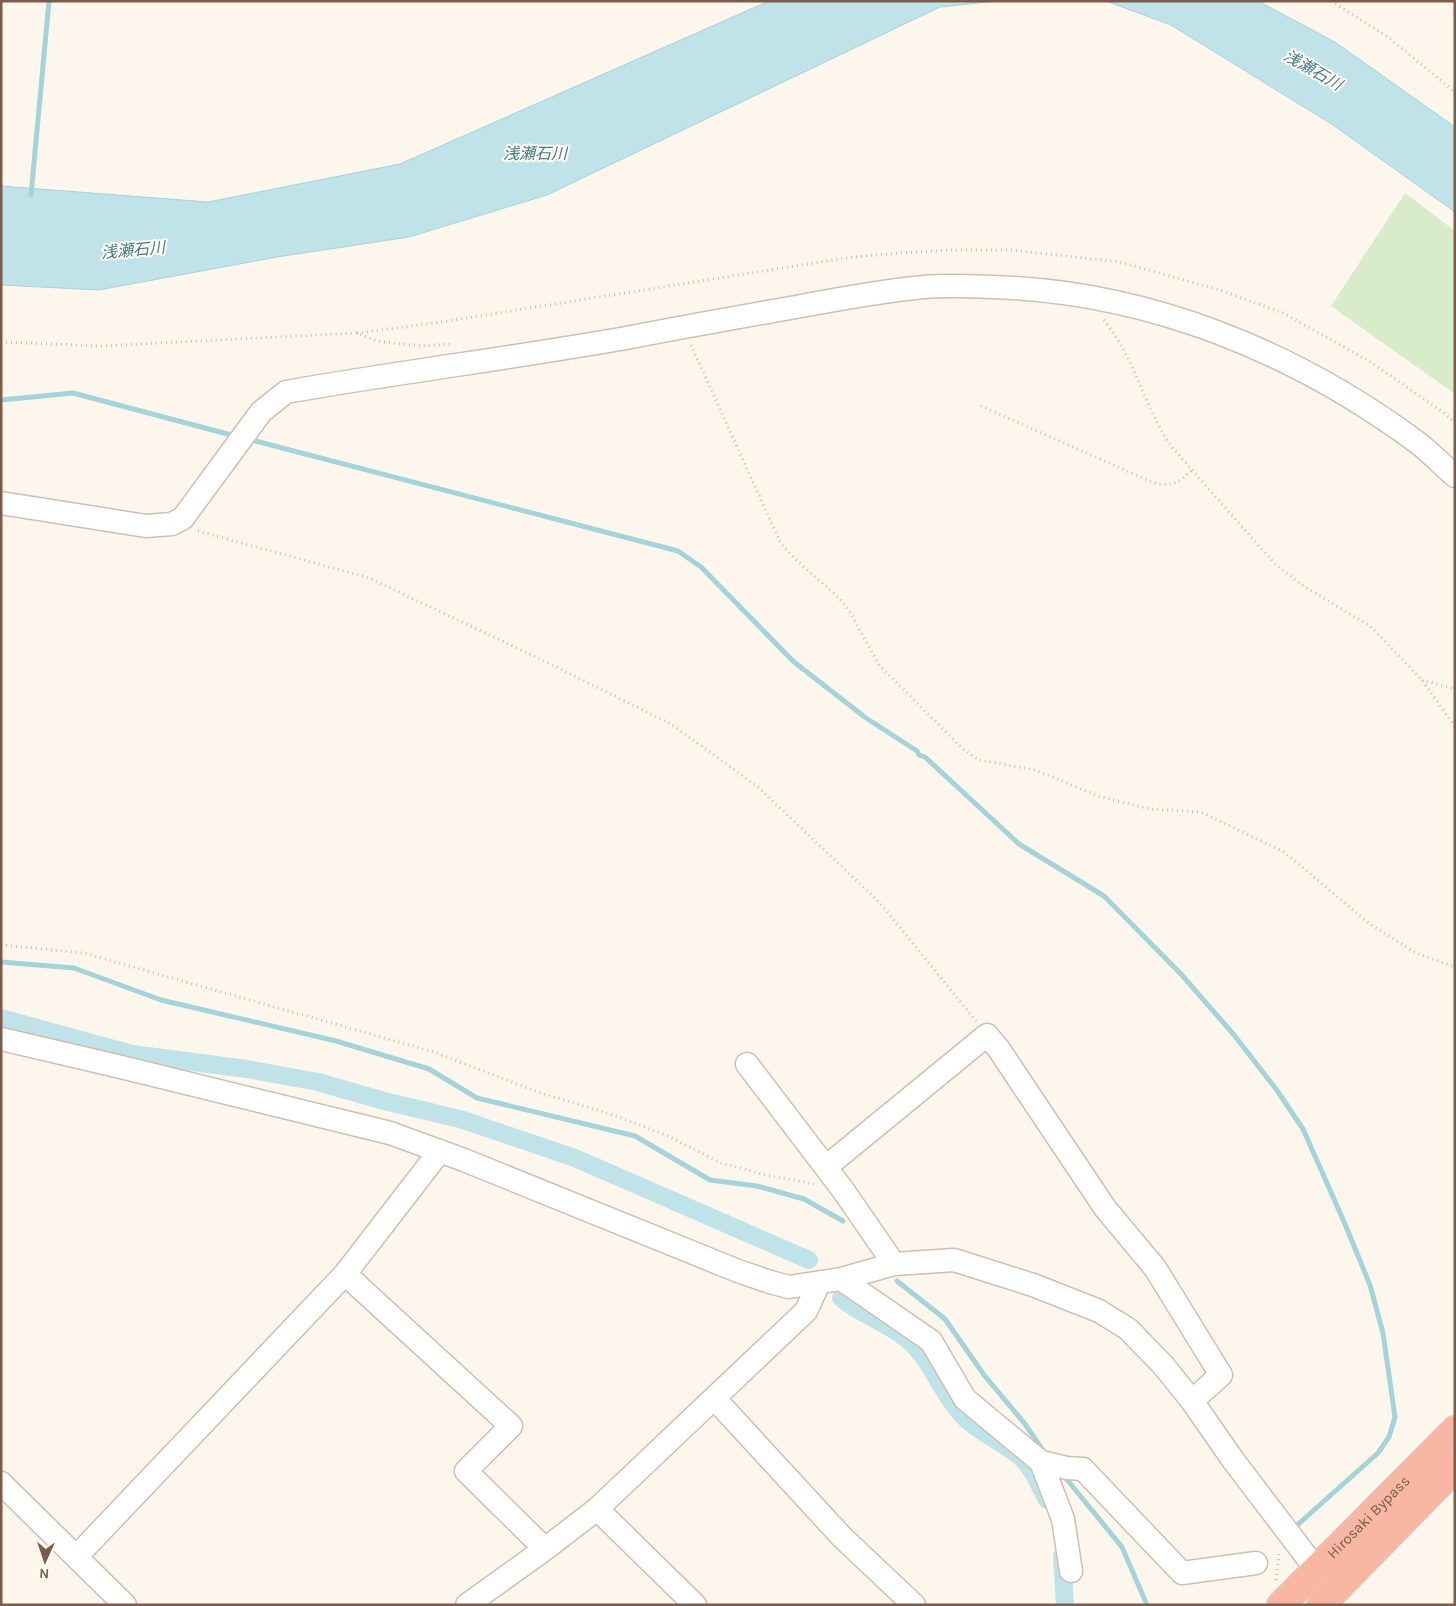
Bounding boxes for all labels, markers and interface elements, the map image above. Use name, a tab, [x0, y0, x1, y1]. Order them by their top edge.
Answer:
water label: 浅瀬石川	[1281, 46, 1347, 95]
water label: 浅瀬石川	[503, 144, 569, 163]
water label: 浅瀬石川	[100, 238, 168, 262]
street label: Hirosaki Bypass	[1323, 1472, 1414, 1562]
north arrow	[20, 1536, 70, 1586]
text: N	[39, 1565, 50, 1582]

